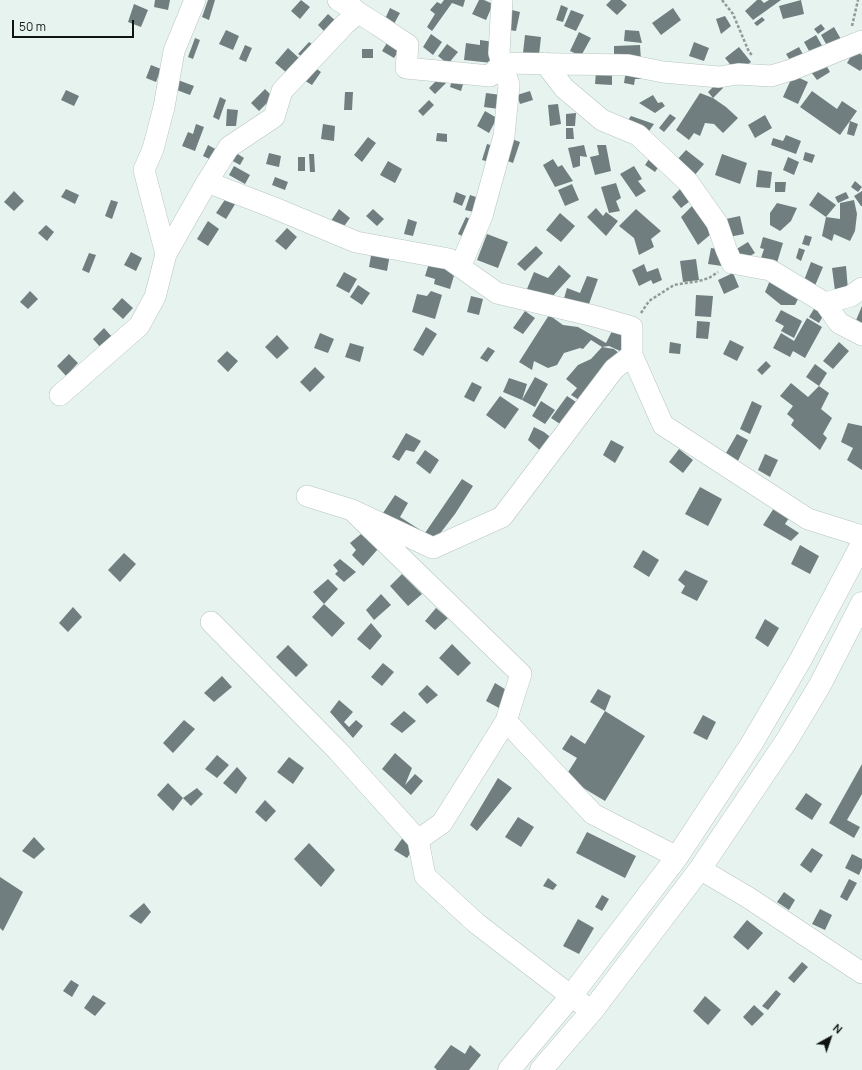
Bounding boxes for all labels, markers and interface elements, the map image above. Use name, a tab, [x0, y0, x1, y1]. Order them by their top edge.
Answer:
scale bar	[14, 12, 136, 38]
text: 50 m	[19, 18, 46, 35]
north arrow	[810, 1018, 850, 1058]
text: N	[830, 1020, 846, 1037]

